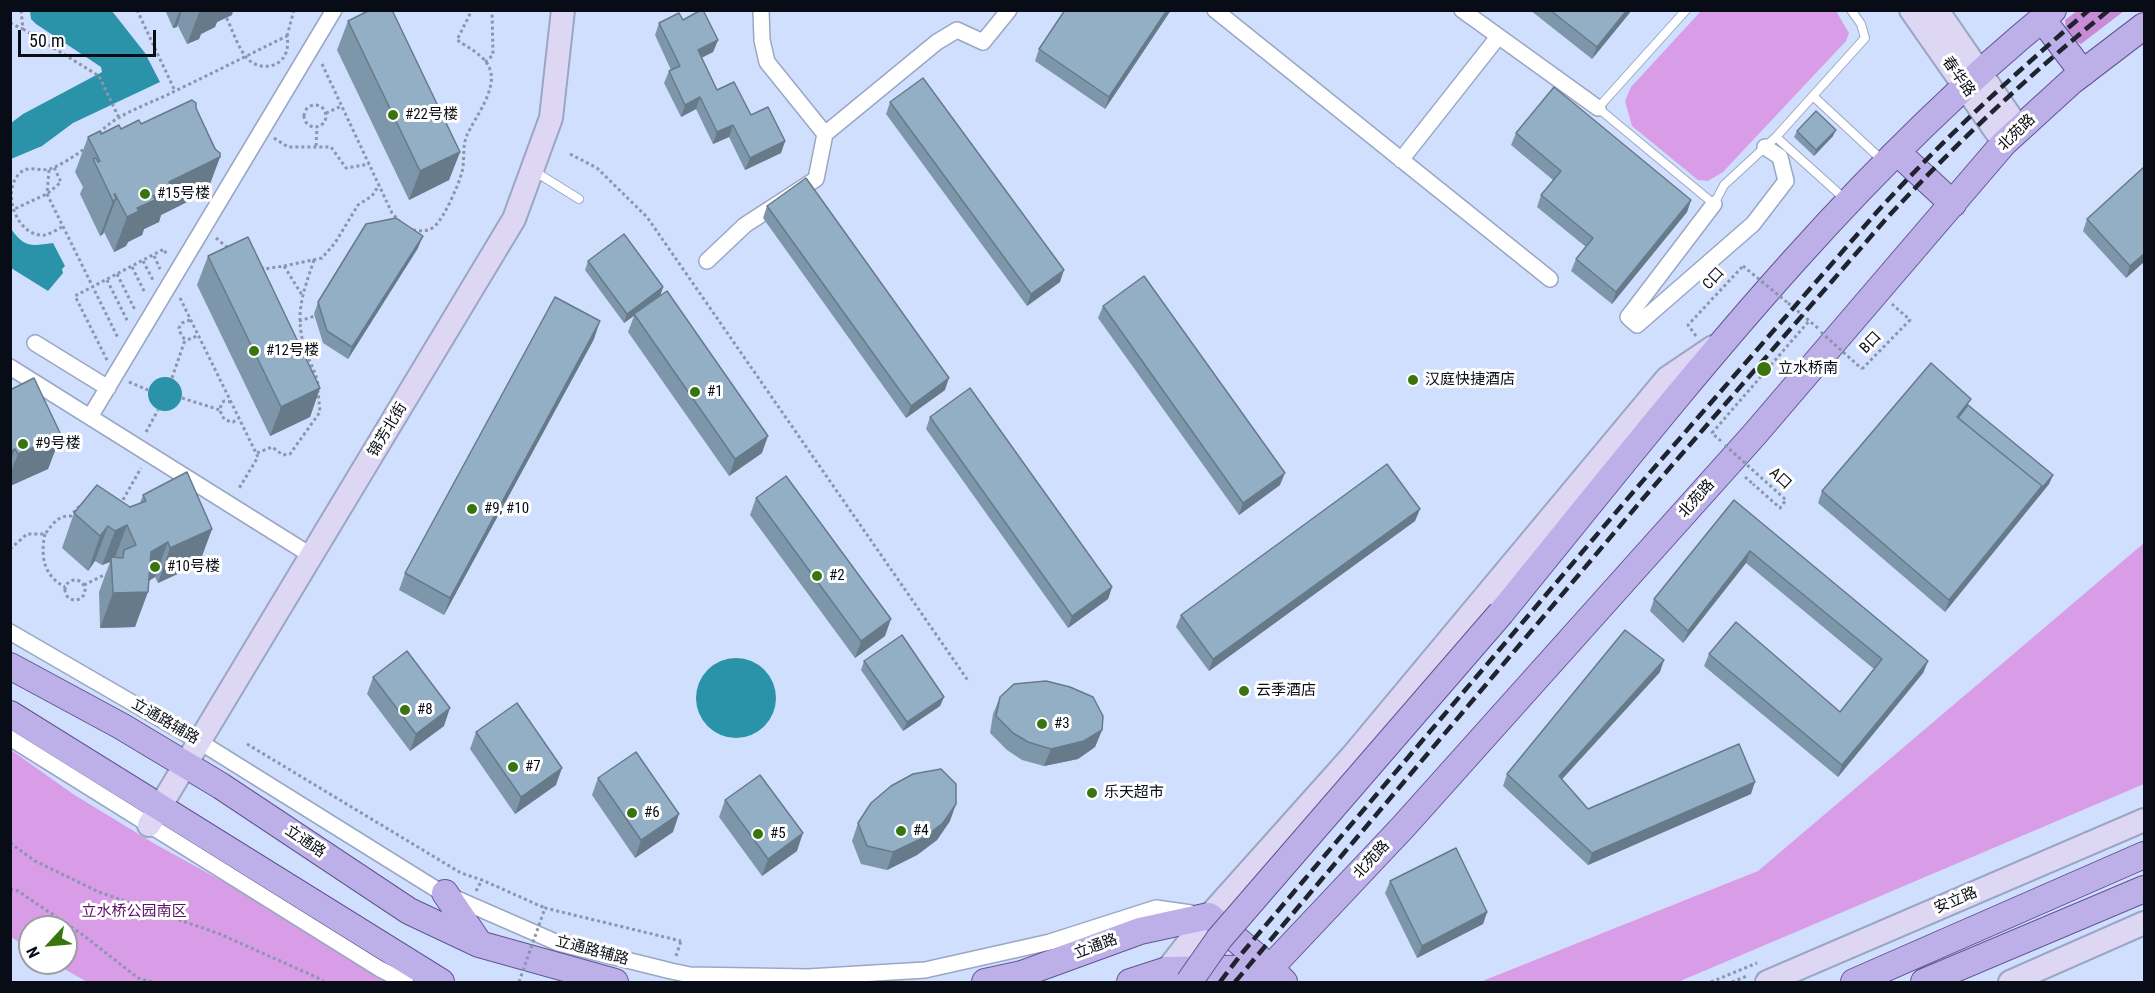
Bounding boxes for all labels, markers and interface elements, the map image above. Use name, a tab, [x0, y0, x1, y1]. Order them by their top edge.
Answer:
scale bar	[21, 18, 159, 56]
text: 50 m	[29, 30, 64, 51]
street label: 春华路	[1938, 53, 1978, 101]
place label: #22号楼	[405, 106, 458, 124]
marker: #22号楼	[386, 108, 400, 122]
street label: 北苑路	[1995, 111, 2039, 155]
place label: #15号楼	[157, 185, 210, 203]
marker: #15号楼	[138, 187, 152, 201]
street label: C口	[1699, 264, 1729, 294]
street label: B口	[1856, 328, 1886, 358]
place label: #12号楼	[266, 342, 319, 360]
marker: #12号楼	[247, 344, 261, 358]
marker: 立水桥南	[1755, 360, 1773, 378]
place label: 立水桥南	[1778, 360, 1838, 378]
place label: 汉庭快捷酒店	[1425, 371, 1515, 389]
marker: 汉庭快捷酒店	[1406, 373, 1420, 387]
place label: #1	[707, 383, 723, 401]
marker: #1	[688, 385, 702, 399]
street label: 锦芳北街	[365, 400, 411, 460]
place label: #9号楼	[35, 435, 81, 453]
marker: #9号楼	[16, 437, 30, 451]
street label: A口	[1765, 464, 1795, 494]
street label: 北苑路	[1675, 476, 1719, 522]
place label: #9, #10	[484, 500, 529, 518]
marker: #9, #10	[465, 502, 479, 516]
place label: #10号楼	[167, 558, 220, 576]
marker: #10号楼	[148, 560, 162, 574]
place label: #2	[829, 567, 845, 585]
marker: #2	[810, 569, 824, 583]
place label: 云季酒店	[1256, 682, 1316, 700]
marker: 云季酒店	[1237, 684, 1251, 698]
street label: 立通路辅路	[128, 695, 202, 749]
place label: #8	[417, 701, 433, 719]
marker: #8	[398, 703, 412, 717]
place label: #3	[1054, 715, 1070, 733]
marker: #3	[1035, 717, 1049, 731]
place label: #7	[525, 758, 541, 776]
marker: #7	[506, 760, 520, 774]
place label: 乐天超市	[1104, 784, 1164, 802]
marker: 乐天超市	[1085, 786, 1099, 800]
place label: #6	[644, 804, 660, 822]
marker: #6	[625, 806, 639, 820]
street label: 立通路	[281, 822, 329, 862]
place label: #4	[913, 822, 929, 840]
marker: #4	[894, 824, 908, 838]
place label: #5	[770, 825, 786, 843]
marker: #5	[751, 827, 765, 841]
street label: 北苑路	[1350, 837, 1394, 883]
street label: 安立路	[1932, 884, 1980, 918]
park label: 立水桥公园南区	[82, 903, 186, 921]
north arrow	[18, 915, 78, 975]
street label: 立通路	[1072, 931, 1120, 963]
street label: 立通路辅路	[553, 933, 631, 969]
text: N	[22, 944, 44, 961]

